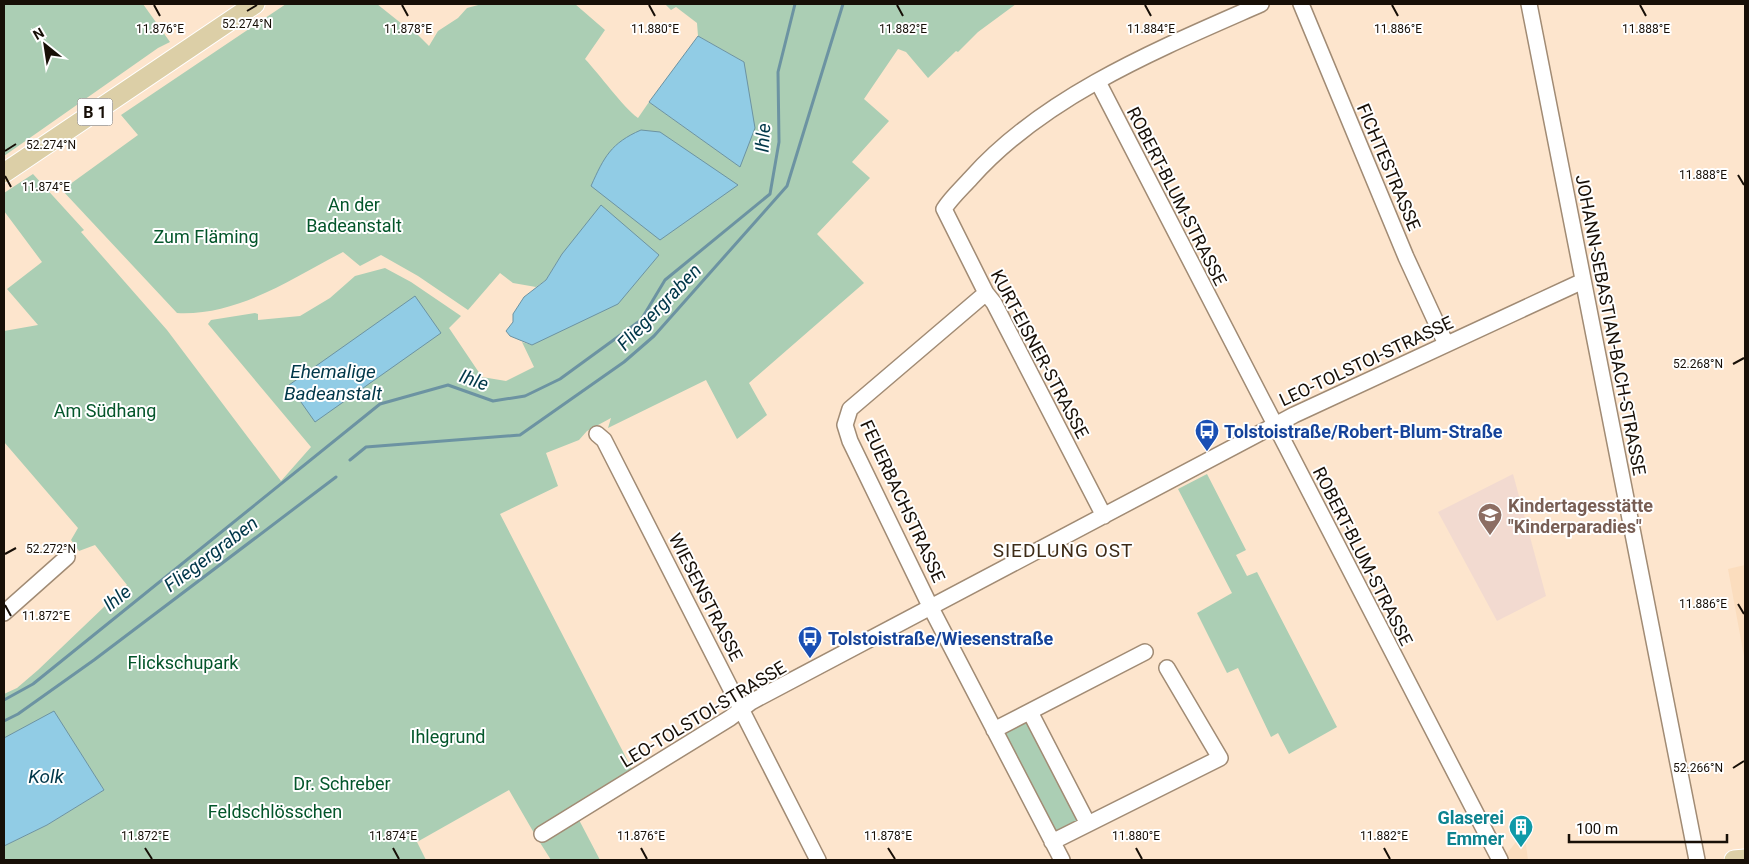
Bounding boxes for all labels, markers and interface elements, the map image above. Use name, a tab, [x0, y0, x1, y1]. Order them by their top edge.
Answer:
text: 52.274°N	[222, 17, 272, 31]
north arrow	[20, 20, 70, 70]
text: 11.876°E	[136, 22, 184, 36]
text: 11.878°E	[384, 22, 432, 36]
text: 11.880°E	[631, 22, 679, 36]
text: 11.882°E	[879, 22, 927, 36]
text: 11.884°E	[1127, 22, 1175, 36]
text: 11.886°E	[1374, 22, 1422, 36]
text: 11.888°E	[1622, 22, 1670, 36]
text: N	[30, 24, 47, 43]
road number: B 1	[78, 98, 112, 125]
street label: FICHTESTRASSE	[1353, 100, 1425, 234]
street label: ROBERT-BLUM-STRASSE	[1123, 103, 1231, 289]
water label: Ihle	[751, 122, 776, 153]
text: 52.274°N	[26, 138, 76, 152]
text: 11.888°E	[1679, 168, 1727, 182]
street label: JOHANN-SEBASTIAN-BACH-STRASSE	[1572, 173, 1650, 477]
text: 11.874°E	[22, 180, 70, 194]
park label: An der Badeanstalt	[306, 194, 402, 236]
park label: Zum Fläming	[153, 226, 259, 247]
water label: Fliegergraben	[612, 259, 706, 355]
street label: KURT-EISNER-STRASSE	[987, 266, 1093, 442]
street label: LEO-TOLSTOI-STRASSE	[1276, 312, 1456, 410]
text: 52.268°N	[1673, 357, 1723, 371]
water label: Ehemalige Badeanstalt	[284, 360, 383, 405]
water label: Ihle	[456, 364, 492, 396]
park label: Am Südhang	[54, 400, 156, 421]
street label: FEUERBACHSTRASSE	[856, 417, 950, 585]
bus stop icon: Tolstoistraße/Robert-Blum-Straße	[1194, 418, 1220, 452]
place label: Tolstoistraße/Robert-Blum-Straße	[1224, 421, 1503, 442]
street label: ROBERT-BLUM-STRASSE	[1309, 463, 1417, 649]
place label: Kindertagesstätte "Kinderparadies"	[1508, 495, 1653, 537]
school or university icon: Kindertagesstätte "Kinderparadies"	[1477, 502, 1503, 536]
water label: Fliegergraben	[159, 511, 263, 597]
street label: WIESENSTRASSE	[665, 530, 747, 664]
district label: SIEDLUNG OST	[993, 539, 1133, 562]
text: 52.272°N	[26, 542, 76, 556]
water label: Ihle	[98, 580, 136, 616]
text: 11.886°E	[1679, 597, 1727, 611]
text: 11.872°E	[22, 609, 70, 623]
bus stop icon: Tolstoistraße/Wiesenstraße	[797, 625, 823, 659]
place label: Tolstoistraße/Wiesenstraße	[828, 628, 1054, 649]
park label: Flickschupark	[128, 652, 239, 673]
street label: LEO-TOLSTOI-STRASSE	[617, 656, 789, 772]
park label: Ihlegrund	[411, 726, 485, 747]
text: 52.266°N	[1673, 761, 1723, 775]
water label: Kolk	[28, 765, 64, 788]
park label: Dr. Schreber	[293, 773, 391, 794]
park label: Feldschlösschen	[208, 801, 342, 822]
place label: Glaserei Emmer	[1437, 807, 1504, 849]
scale bar	[1569, 812, 1726, 844]
building icon: Glaserei Emmer	[1508, 814, 1534, 848]
text: 100 m	[1576, 820, 1618, 838]
text: 11.872°E	[121, 829, 169, 843]
text: 11.874°E	[369, 829, 417, 843]
text: 11.876°E	[617, 829, 665, 843]
text: 11.878°E	[864, 829, 912, 843]
text: 11.880°E	[1112, 829, 1160, 843]
text: 11.882°E	[1360, 829, 1408, 843]

